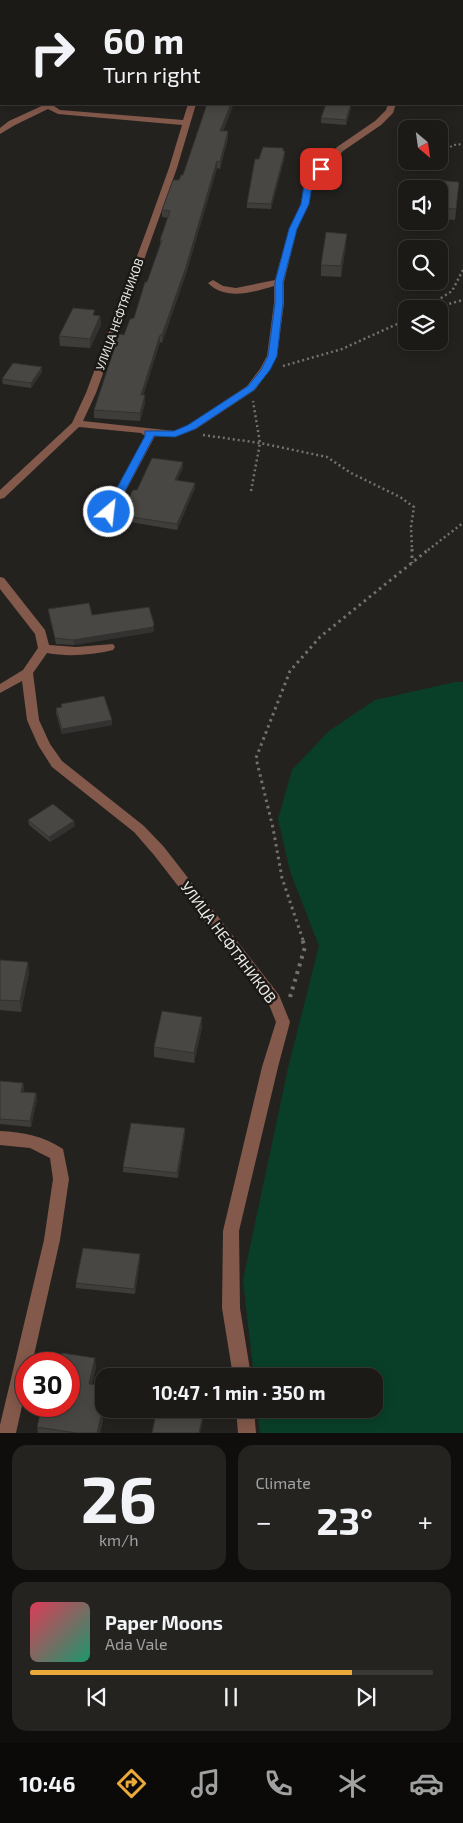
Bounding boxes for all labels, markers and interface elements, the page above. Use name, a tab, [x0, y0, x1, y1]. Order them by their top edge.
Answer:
text: 60 m	[103, 19, 184, 61]
icon: right	[20, 20, 85, 85]
text: Turn right	[103, 61, 201, 87]
north arrow	[398, 120, 448, 170]
map controls	[398, 120, 448, 350]
pin	[300, 148, 342, 190]
icon: arrive	[307, 155, 335, 183]
button: sound	[398, 180, 448, 230]
button: search	[398, 240, 448, 290]
street label: УЛИЦА НЕФТЯНИКОВ	[92, 256, 146, 372]
button: layers	[398, 300, 448, 350]
position arrow	[82, 485, 134, 537]
street label: УЛИЦА НЕФТЯНИКОВ	[177, 878, 281, 1006]
speed limit sign: 30	[15, 1352, 80, 1417]
text: 10:47 · 1 min · 350 m	[153, 1381, 325, 1404]
text: 26	[81, 1458, 157, 1536]
text: Climate	[256, 1473, 311, 1492]
text: 23°	[316, 1497, 373, 1543]
text: −	[256, 1504, 272, 1538]
text: +	[418, 1504, 433, 1538]
text: km/h	[99, 1530, 139, 1549]
text: Paper Moons	[105, 1611, 223, 1634]
text: Ada Vale	[105, 1634, 168, 1653]
icon: previous	[83, 1683, 111, 1711]
icon: pause	[217, 1683, 245, 1711]
icon: next	[352, 1683, 380, 1711]
icon: directions	[114, 1766, 149, 1801]
icon: music	[188, 1766, 223, 1801]
icon: phone	[261, 1766, 296, 1801]
icon: climate	[335, 1766, 370, 1801]
icon: car	[409, 1766, 444, 1801]
text: 10:46	[19, 1770, 75, 1796]

